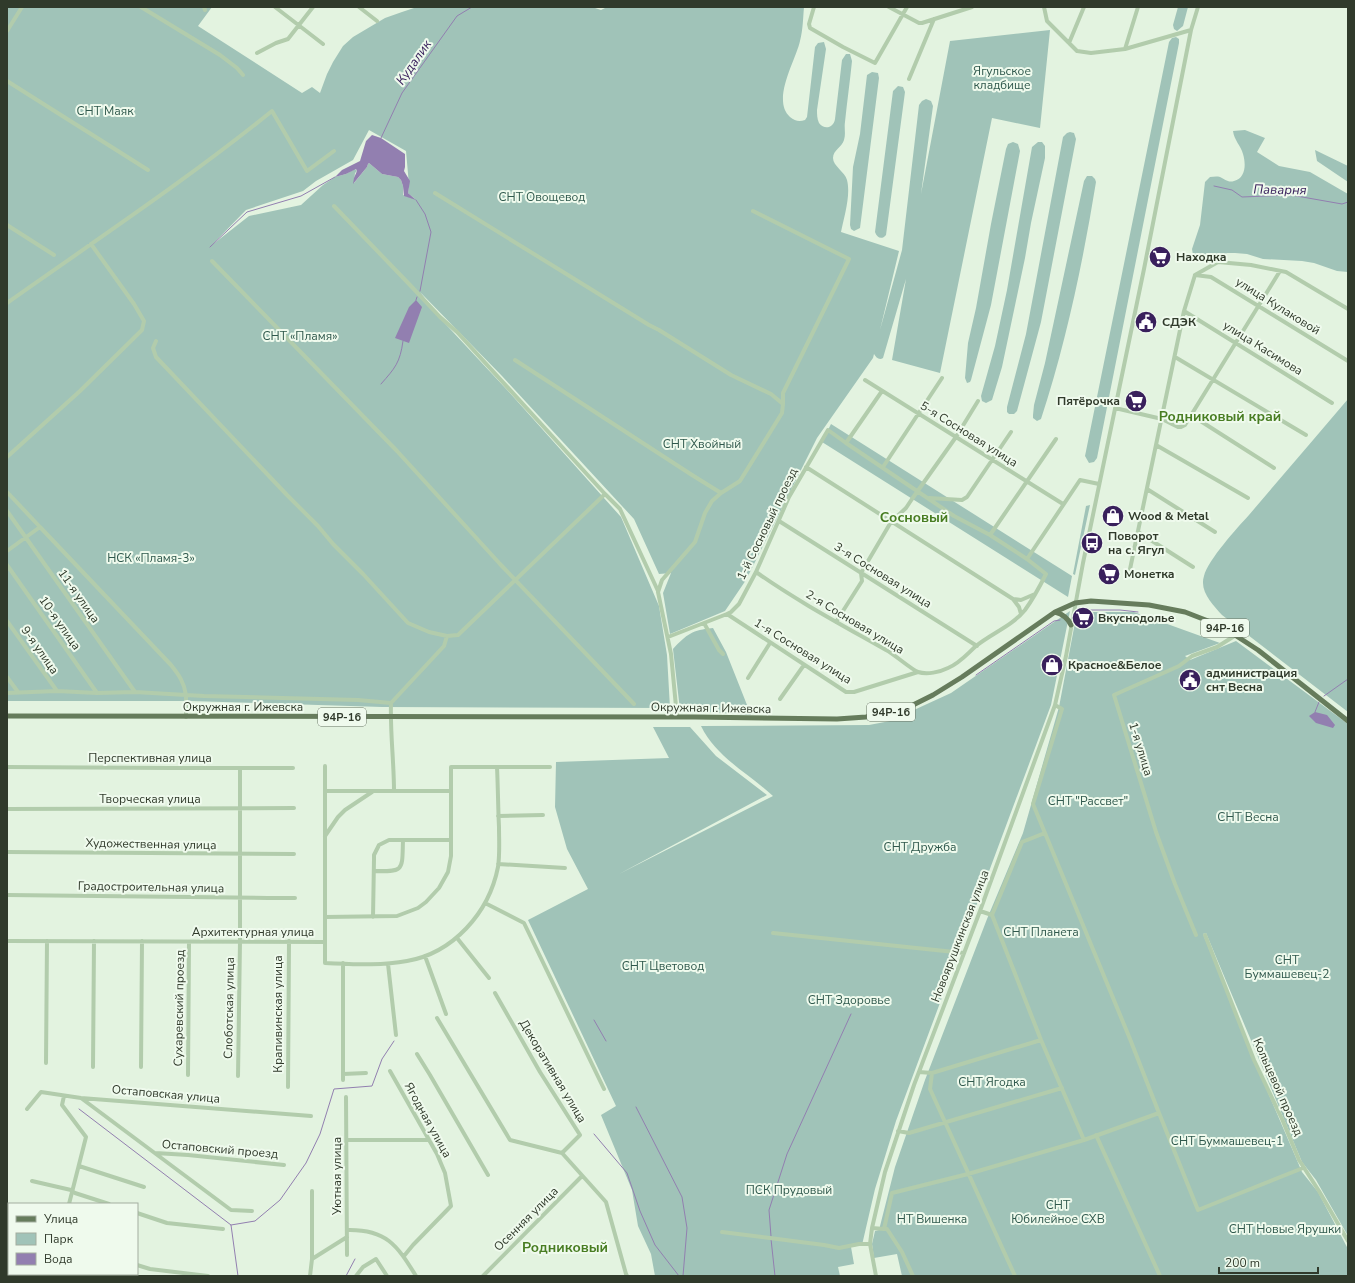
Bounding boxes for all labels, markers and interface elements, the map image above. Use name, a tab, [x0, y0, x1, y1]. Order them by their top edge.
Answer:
water label: Кудалик	[392, 36, 436, 89]
park label: Ягульское кладбище	[973, 63, 1031, 93]
park label: СНТ Маяк	[76, 103, 134, 119]
water label: Паварня	[1253, 181, 1307, 199]
park label: СНТ Овощевод	[499, 189, 585, 205]
supermarket icon: Находка	[1147, 244, 1173, 270]
place label: Находка	[1176, 249, 1227, 265]
street label: улица Кулаковой	[1233, 274, 1323, 338]
public building icon: СДЭК	[1133, 309, 1159, 335]
place label: СДЭК	[1162, 314, 1197, 330]
street label: улица Касимова	[1220, 317, 1306, 379]
park label: СНТ «Пламя»	[263, 328, 337, 344]
supermarket icon: Пятёрочка	[1123, 388, 1149, 414]
place label: Пятёрочка	[1057, 393, 1120, 409]
street label: 5-я Сосновая улица	[917, 397, 1021, 471]
district label: Родниковый край	[1159, 407, 1281, 426]
park label: СНТ Хвойный	[663, 436, 741, 452]
street label: 1-й Сосновый проезд	[733, 465, 801, 583]
shop icon: Wood & Metal	[1100, 503, 1126, 529]
district label: Сосновый	[880, 508, 948, 527]
place label: Wood & Metal	[1128, 508, 1209, 524]
place label: Поворот на с. Ягул	[1108, 528, 1164, 558]
bus stop icon: Поворот на с. Ягул	[1079, 530, 1105, 556]
street label: 3-я Сосновая улица	[831, 538, 935, 612]
park label: НСК «Пламя-3»	[107, 550, 195, 566]
supermarket icon: Монетка	[1096, 561, 1122, 587]
street label: 11-я улица	[55, 566, 103, 626]
place label: Монетка	[1124, 566, 1175, 582]
street label: 2-я Сосновая улица	[803, 586, 907, 658]
street label: 10-я улица	[36, 593, 84, 653]
supermarket icon: Вкуснодолье	[1070, 605, 1096, 631]
place label: Вкуснодолье	[1098, 610, 1175, 626]
street label: 1-я Сосновая улица	[751, 614, 855, 688]
road number: 94Р-16	[1201, 619, 1249, 637]
street label: 9-я улица	[18, 623, 62, 677]
shop icon: Красное&Белое	[1039, 652, 1065, 678]
place label: Красное&Белое	[1068, 657, 1162, 673]
place label: администрация снт Весна	[1206, 665, 1297, 695]
public building icon: администрация снт Весна	[1177, 667, 1203, 693]
street label: Окружная г. Ижевска	[183, 699, 303, 715]
street label: Окружная г. Ижевска	[651, 699, 771, 717]
road number: 94Р-16	[867, 703, 915, 721]
road number: 94Р-16	[318, 708, 366, 726]
street label: 1-я улица	[1125, 720, 1157, 778]
street label: Перспективная улица	[88, 750, 212, 766]
street label: Творческая улица	[99, 791, 201, 807]
park label: СНТ "Рассвет"	[1048, 793, 1128, 809]
park label: СНТ Весна	[1217, 809, 1279, 825]
street label: Художественная улица	[85, 835, 217, 853]
park label: СНТ Дружба	[884, 839, 956, 855]
street label: Новоярушкинская улица	[927, 868, 993, 1004]
street label: Градостроительная улица	[78, 878, 224, 896]
street label: Архитектурная улица	[192, 924, 314, 940]
park label: СНТ Планета	[1003, 924, 1079, 940]
street label: Сухаревский проезд	[170, 949, 188, 1067]
park label: СНТ Буммашевец-2	[1245, 952, 1329, 982]
street label: Крапивинская улица	[270, 955, 286, 1073]
street label: Слоботская улица	[220, 957, 238, 1059]
park label: СНТ Цветовод	[622, 958, 704, 974]
park label: СНТ Здоровье	[808, 992, 890, 1008]
street label: Декоративная улица	[516, 1016, 590, 1126]
street label: Кольцевой проезд	[1249, 1036, 1307, 1138]
park label: СНТ Ягодка	[958, 1074, 1026, 1090]
street label: Ягодная улица	[401, 1080, 455, 1160]
street label: Остаповская улица	[111, 1081, 221, 1107]
park label: СНТ Буммашевец-1	[1171, 1133, 1283, 1149]
street label: Остаповский проезд	[161, 1136, 279, 1162]
street label: Уютная улица	[329, 1137, 345, 1216]
park label: ПСК Прудовый	[746, 1182, 832, 1198]
street label: Осенняя улица	[490, 1183, 562, 1255]
park label: СНТ Юбилейное СХВ	[1011, 1197, 1105, 1227]
legend	[8, 1203, 138, 1275]
text: Улица	[43, 1211, 78, 1227]
park label: НТ Вишенка	[897, 1211, 967, 1227]
park label: СНТ Новые Ярушки	[1229, 1221, 1341, 1237]
text: Парк	[44, 1231, 74, 1247]
district label: Родниковый	[522, 1238, 608, 1257]
scale bar	[1219, 1249, 1318, 1275]
text: Вода	[44, 1251, 72, 1267]
text: 200 m	[1225, 1255, 1260, 1271]

